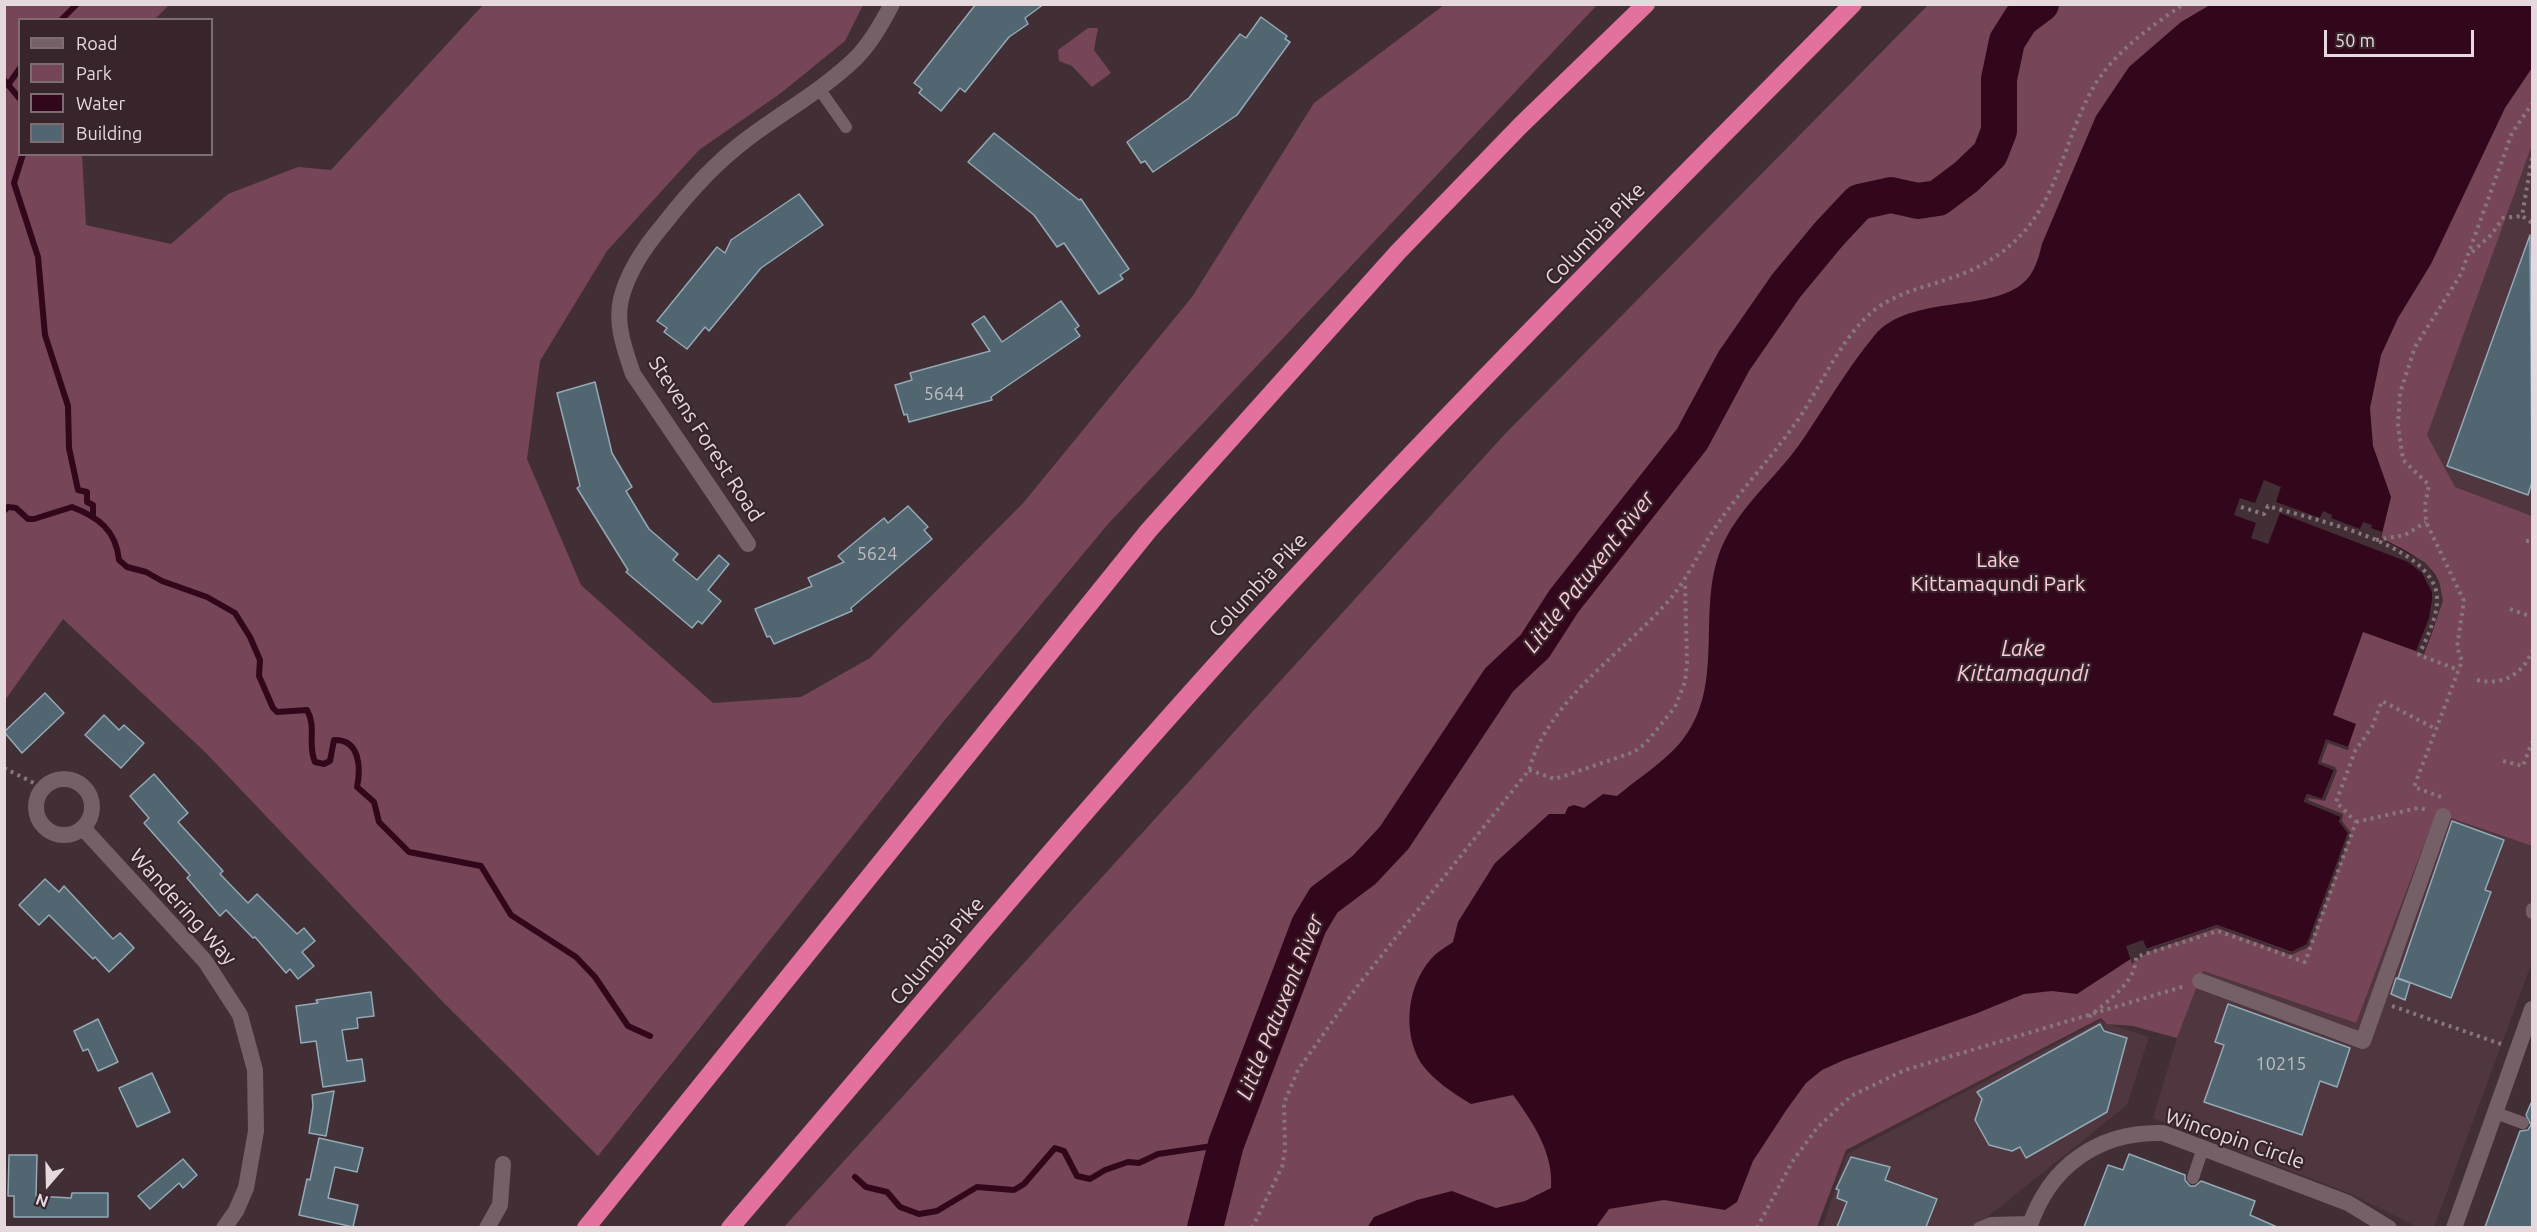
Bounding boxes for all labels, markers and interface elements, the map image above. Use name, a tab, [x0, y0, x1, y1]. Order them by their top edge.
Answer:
legend	[18, 18, 213, 156]
scale bar	[2327, 18, 2477, 56]
text: 50 m	[2335, 30, 2375, 50]
text: Road	[76, 33, 118, 53]
text: Park	[76, 63, 112, 83]
text: Water	[76, 93, 125, 113]
text: Building	[76, 123, 142, 143]
street label: Columbia Pike	[1540, 177, 1650, 291]
street label: Stevens Forest Road	[643, 352, 769, 526]
house number: 5644	[924, 383, 964, 405]
water label: Little Patuxent River	[1518, 486, 1660, 658]
street label: Columbia Pike	[1203, 528, 1313, 642]
house number: 5624	[857, 543, 897, 565]
park label: Lake Kittamaqundi Park	[1911, 547, 2085, 597]
water label: Lake Kittamaqundi	[1957, 636, 2089, 688]
street label: Wandering Way	[124, 844, 242, 970]
street label: Columbia Pike	[885, 892, 989, 1010]
water label: Little Patuxent River	[1231, 910, 1329, 1104]
house number: 10215	[2256, 1053, 2306, 1075]
street label: Wincopin Circle	[2162, 1103, 2308, 1175]
north arrow	[18, 1154, 78, 1214]
text: N	[33, 1190, 51, 1211]

